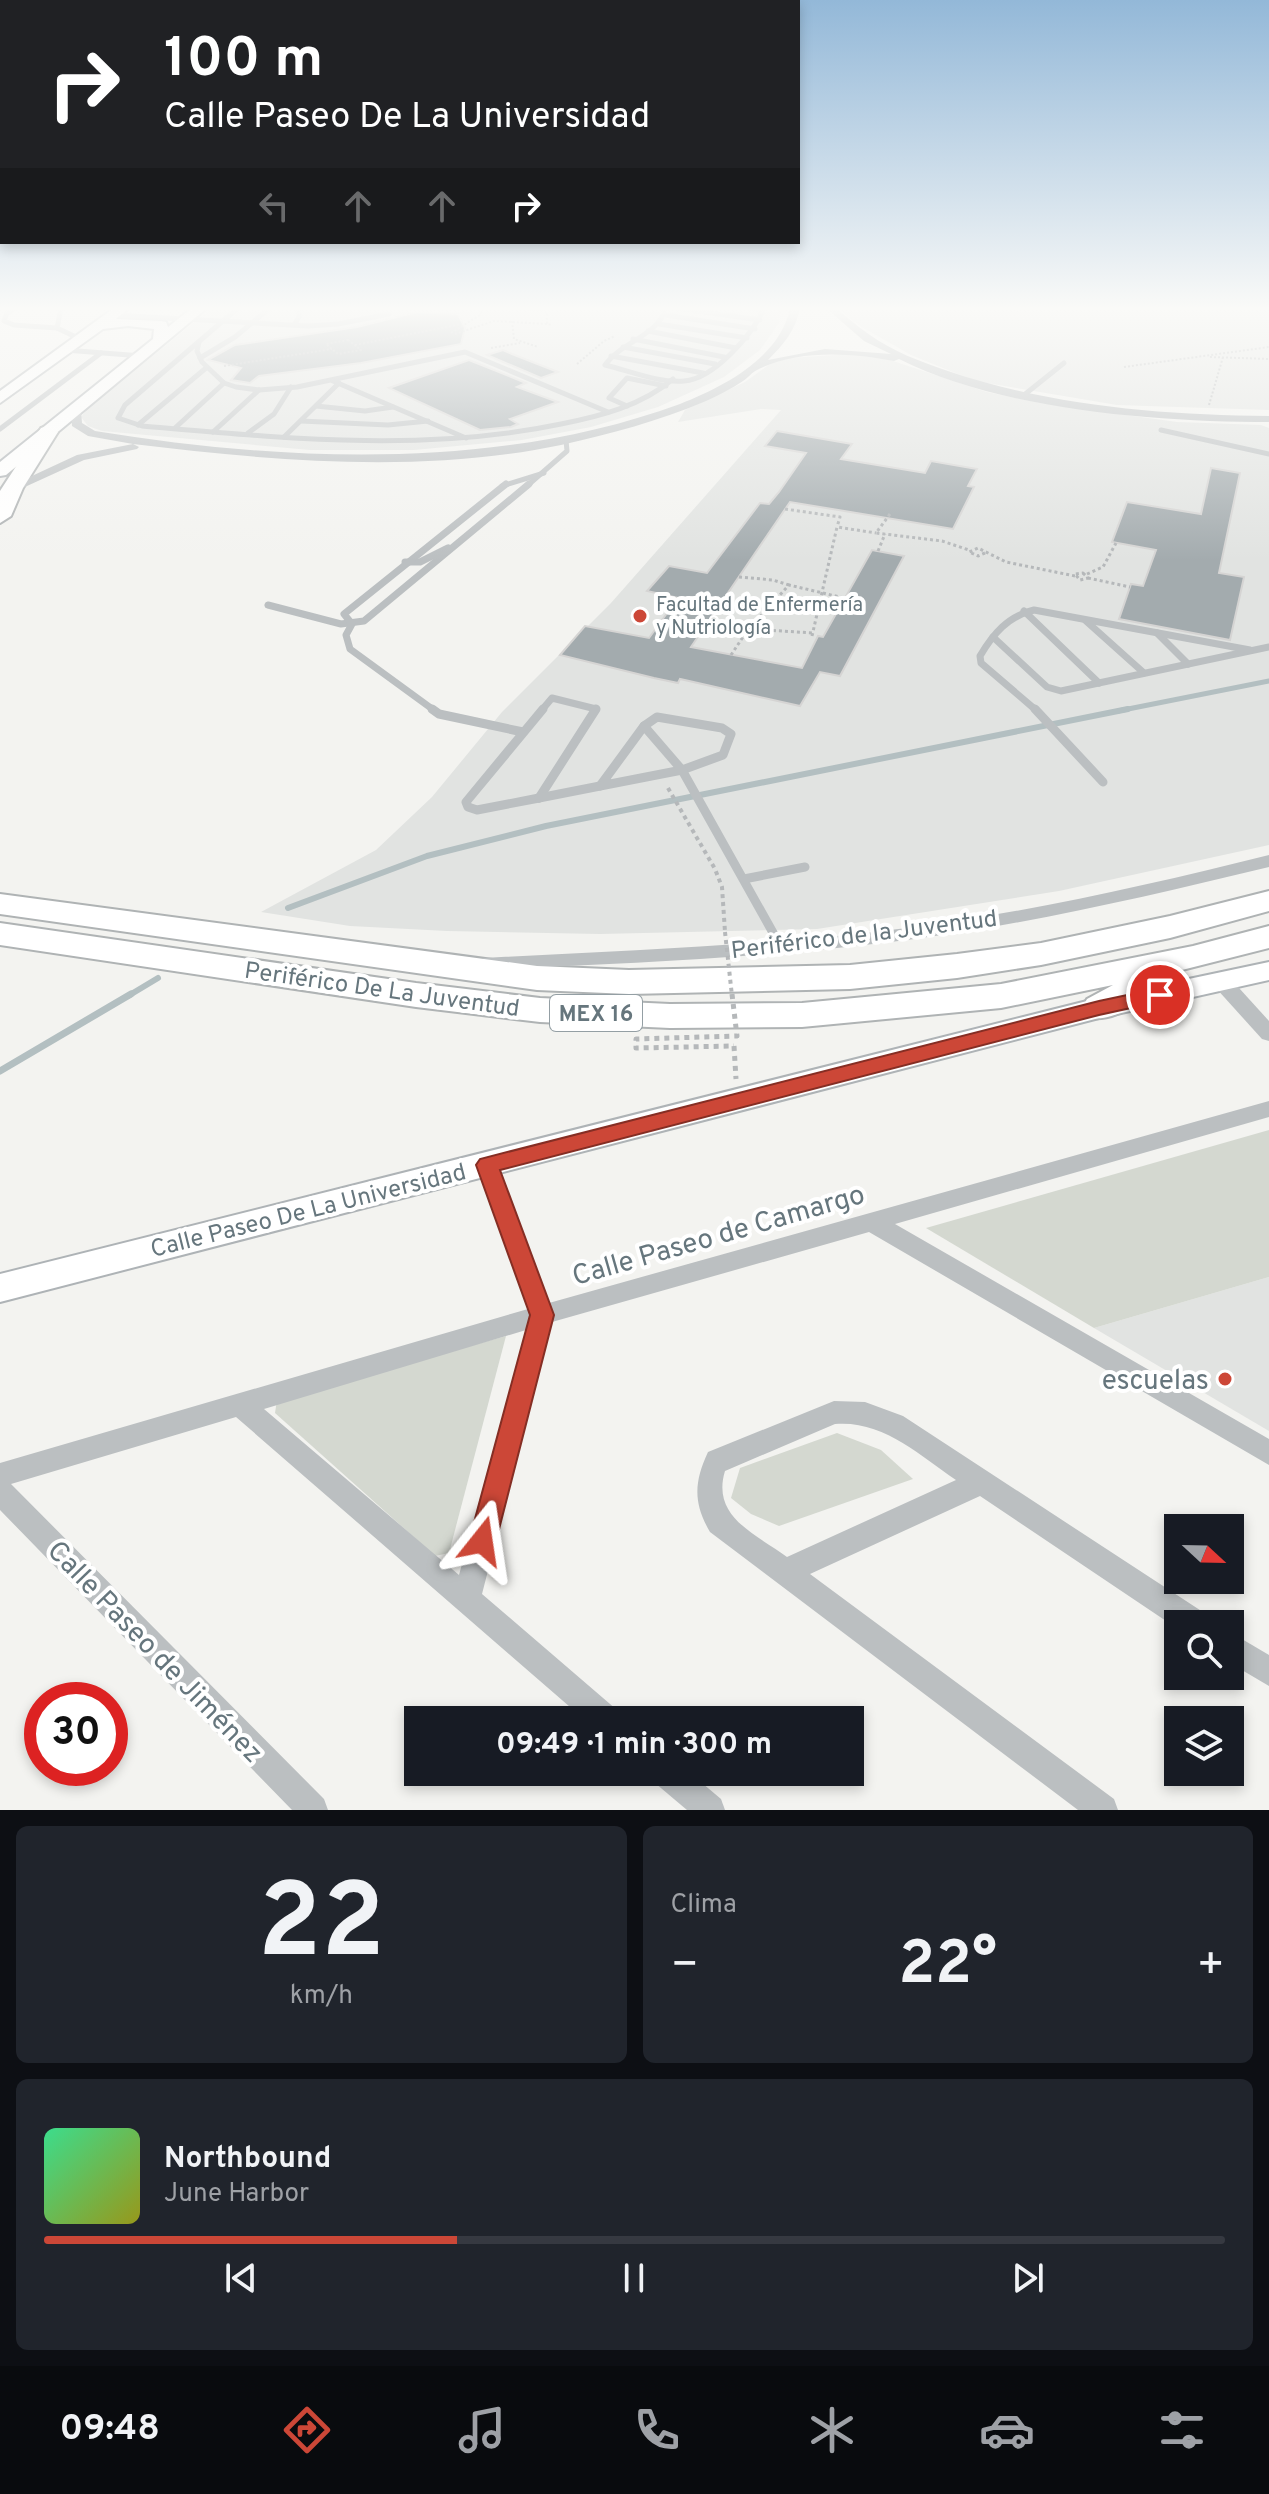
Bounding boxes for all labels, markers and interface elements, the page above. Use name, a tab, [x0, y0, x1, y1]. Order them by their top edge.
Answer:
text: 100 m	[164, 26, 323, 96]
icon: right	[32, 32, 136, 136]
text: Calle Paseo De La Universidad	[164, 95, 650, 141]
icon: left	[252, 184, 296, 228]
icon: ahead	[336, 184, 380, 228]
icon: ahead	[420, 184, 464, 228]
icon: right	[504, 184, 548, 228]
place label: Facultad de Enfermería y Nutriología	[656, 593, 863, 642]
marker: Facultad de Enfermería y Nutriología	[631, 607, 649, 625]
street label: Periférico de la Juventud	[730, 905, 999, 967]
street label: Periférico De La Juventud	[242, 957, 521, 1025]
pin	[1126, 961, 1194, 1029]
icon: arrive	[1138, 973, 1182, 1017]
road number: MEX 16	[550, 995, 642, 1031]
street label: Calle Paseo De La Universidad	[148, 1158, 469, 1266]
street label: Calle Paseo de Camargo	[568, 1178, 869, 1296]
place label: escuelas	[1102, 1364, 1209, 1400]
marker: escuelas	[1216, 1370, 1234, 1388]
position arrow	[440, 1499, 524, 1583]
north arrow	[1164, 1514, 1244, 1594]
map controls	[1164, 1514, 1244, 1786]
street label: Calle Paseo de Jiménez	[38, 1534, 269, 1772]
button: search	[1164, 1610, 1244, 1690]
speed limit sign: 30	[24, 1682, 128, 1786]
button: layers	[1164, 1706, 1244, 1786]
text: 09:49 · 1 min · 300 m	[496, 1727, 772, 1764]
text: 22	[258, 1862, 385, 1994]
text: Clima	[671, 1889, 737, 1922]
text: 22°	[899, 1929, 997, 2005]
text: −	[671, 1939, 699, 1995]
text: +	[1197, 1939, 1225, 1995]
text: km/h	[290, 1980, 353, 2013]
text: Northbound	[164, 2141, 331, 2178]
text: June Harbor	[164, 2178, 309, 2211]
icon: previous	[219, 2256, 263, 2300]
icon: pause	[612, 2256, 656, 2300]
icon: next	[1006, 2256, 1050, 2300]
icon: directions	[279, 2402, 335, 2458]
icon: music	[454, 2402, 510, 2458]
icon: phone	[629, 2402, 685, 2458]
icon: climate	[804, 2402, 860, 2458]
icon: car	[979, 2402, 1035, 2458]
icon: filters	[1154, 2402, 1210, 2458]
text: 09:48	[59, 2407, 160, 2453]

